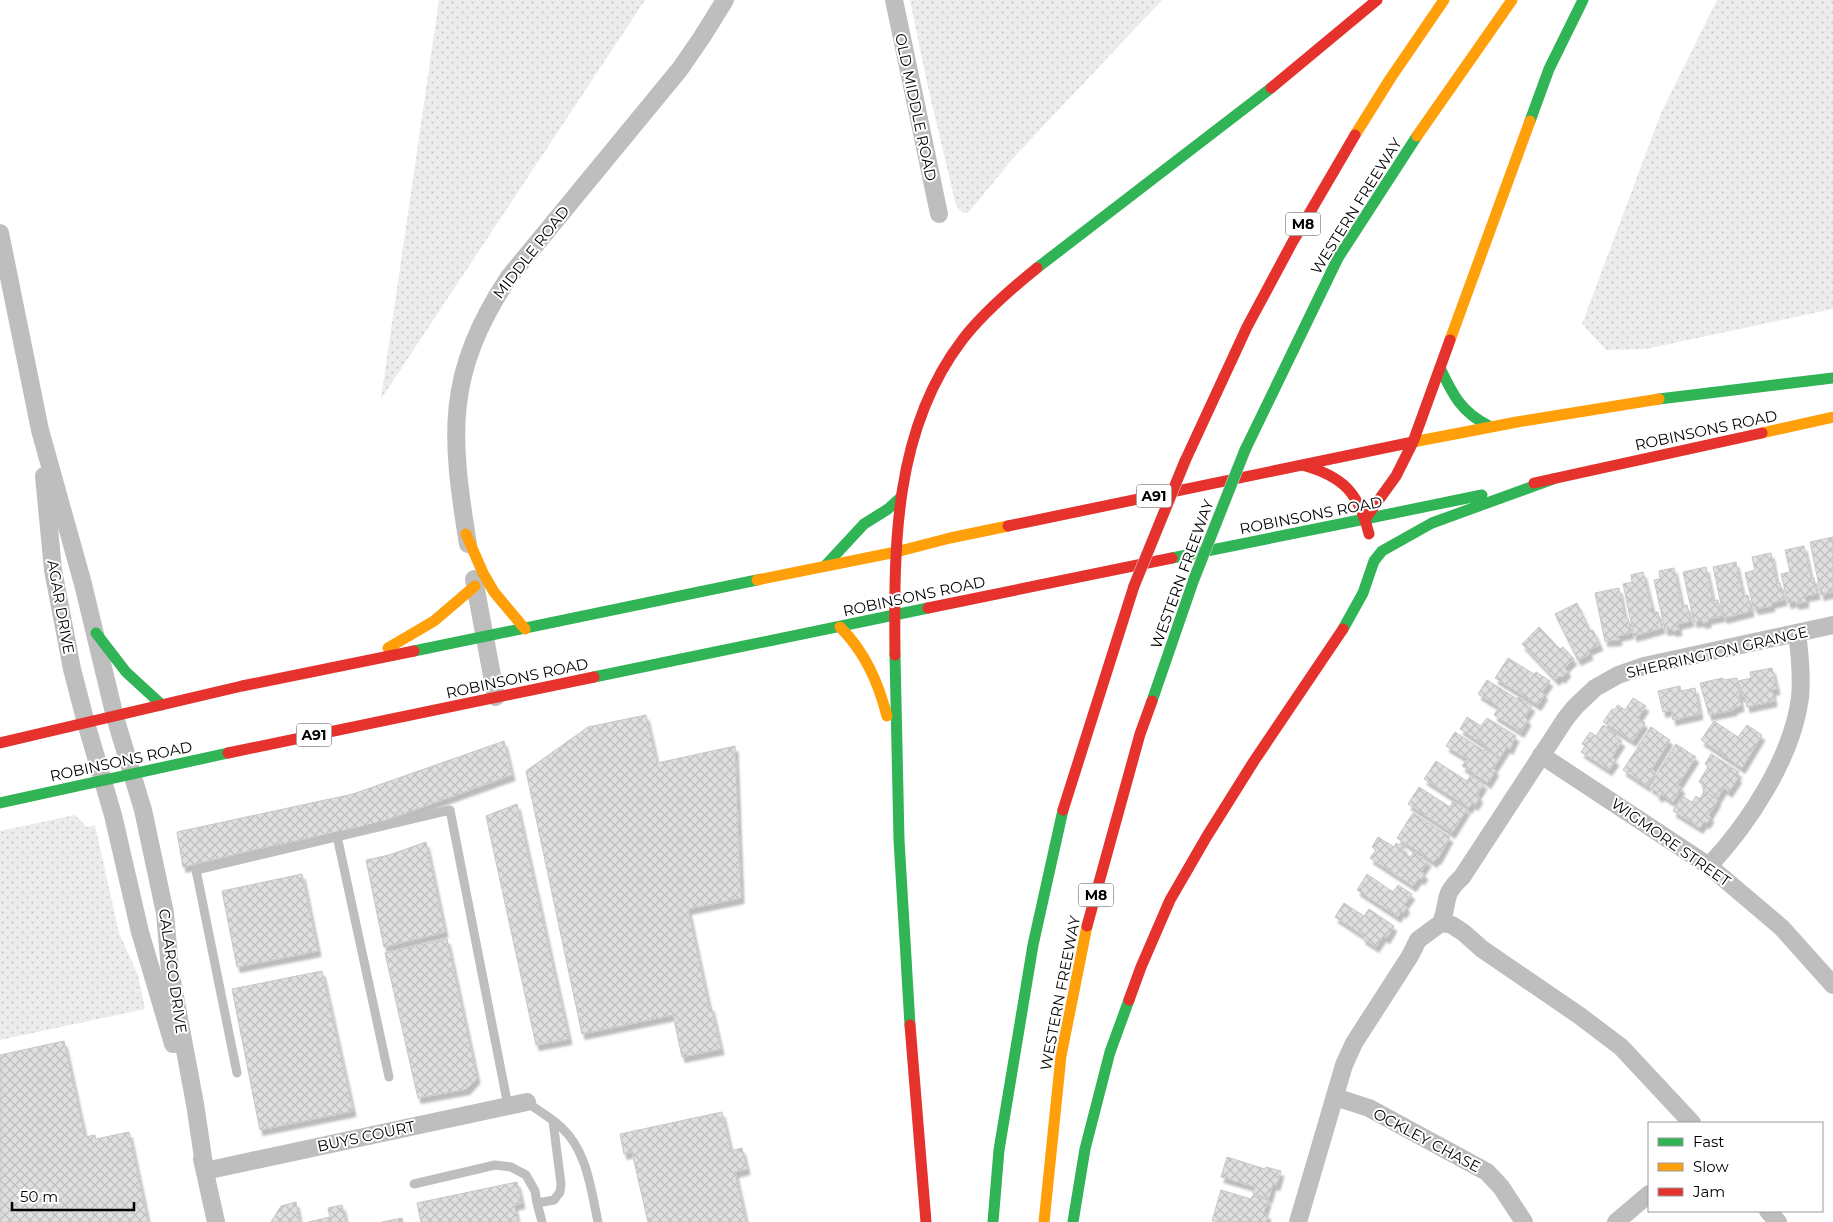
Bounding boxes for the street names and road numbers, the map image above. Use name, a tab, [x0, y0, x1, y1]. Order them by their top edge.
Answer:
street label: OLD MIDDLE ROAD	[891, 31, 941, 183]
street label: WESTERN FREEWAY	[1306, 134, 1406, 278]
street label: MIDDLE ROAD	[489, 202, 573, 302]
road number: M8	[1286, 212, 1320, 235]
street label: ROBINSONS ROAD	[1633, 406, 1779, 454]
road number: A91	[1136, 484, 1172, 508]
street label: ROBINSONS ROAD	[1238, 492, 1384, 538]
street label: WESTERN FREEWAY	[1146, 496, 1218, 651]
street label: AGAR DRIVE	[43, 558, 79, 656]
street label: ROBINSONS ROAD	[841, 572, 987, 620]
street label: SHERRINGTON GRANGE	[1624, 622, 1810, 682]
street label: ROBINSONS ROAD	[444, 654, 590, 702]
road number: A91	[296, 724, 332, 746]
street label: ROBINSONS ROAD	[48, 737, 194, 785]
street label: WIGMORE STREET	[1608, 794, 1735, 891]
road number: M8	[1078, 884, 1114, 906]
street label: CALARCO DRIVE	[155, 907, 191, 1035]
street label: WESTERN FREEWAY	[1036, 914, 1084, 1072]
street label: OCKLEY CHASE	[1370, 1104, 1484, 1176]
street label: BUYS COURT	[315, 1116, 417, 1156]

